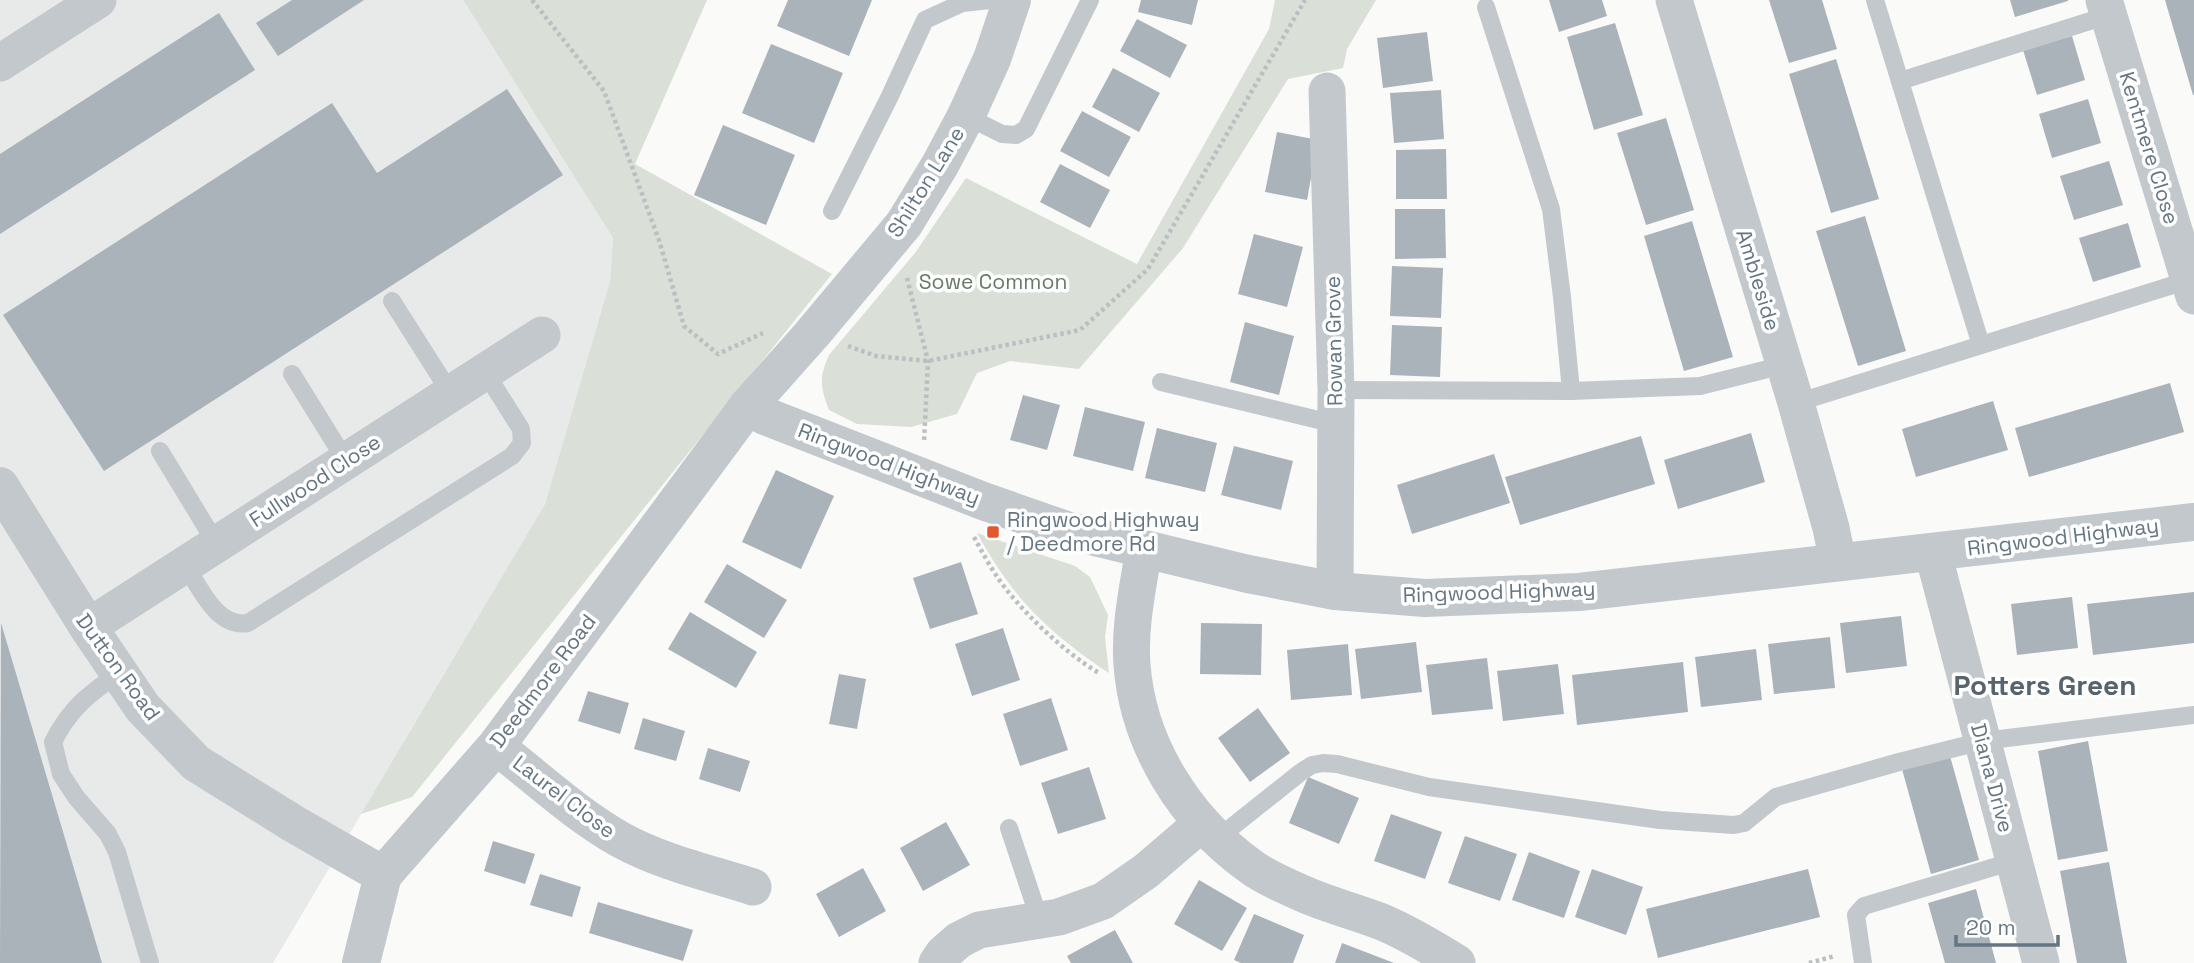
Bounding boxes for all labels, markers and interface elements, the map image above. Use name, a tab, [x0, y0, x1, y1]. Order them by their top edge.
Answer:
street label: Kentmere Close	[2113, 68, 2185, 227]
street label: Shilton Lane	[881, 121, 970, 242]
street label: Ambleside	[1730, 226, 1787, 334]
park label: Sowe Common	[919, 268, 1067, 295]
street label: Rowan Grove	[1319, 276, 1348, 406]
street label: Ringwood Highway	[794, 416, 984, 511]
street label: Fullwood Close	[244, 428, 385, 533]
place label: Ringwood Highway / Deedmore Rd	[1007, 506, 1200, 557]
street label: Ringwood Highway	[1966, 511, 2160, 562]
marker: Ringwood Highway / Deedmore Rd	[985, 524, 1001, 540]
street label: Ringwood Highway	[1402, 575, 1596, 608]
street label: Dutton Road	[70, 608, 166, 726]
street label: Deedmore Road	[484, 609, 602, 753]
district label: Potters Green	[1954, 667, 2136, 703]
street label: Diana Drive	[1965, 720, 2020, 835]
street label: Laurel Close	[508, 749, 621, 844]
scale bar	[1956, 904, 2058, 948]
text: 20 m	[1966, 914, 2016, 941]

